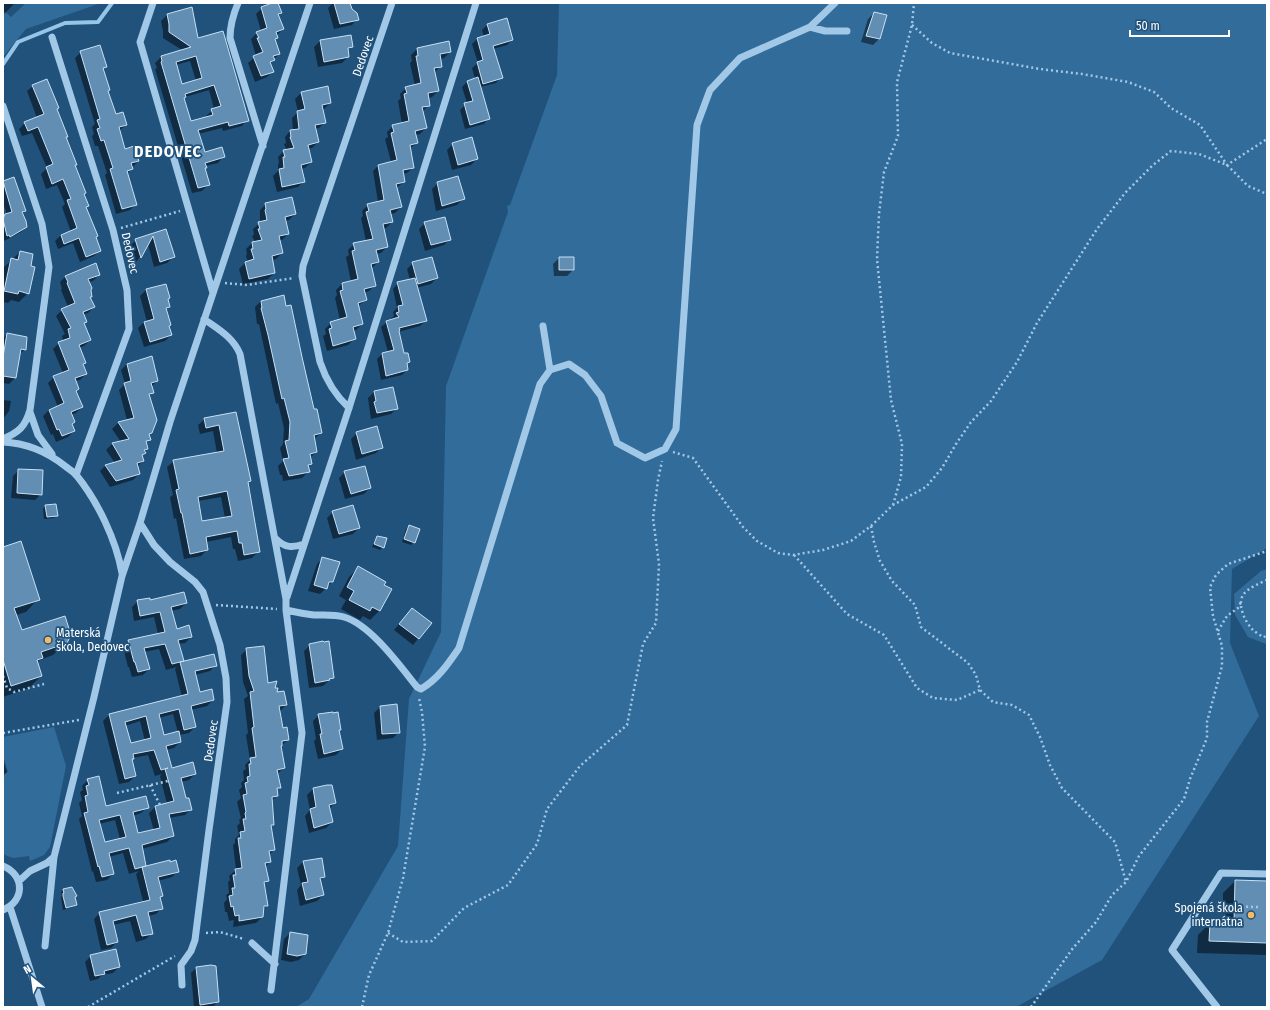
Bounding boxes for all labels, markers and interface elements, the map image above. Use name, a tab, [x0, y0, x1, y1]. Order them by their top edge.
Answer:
scale bar	[1130, 12, 1229, 38]
text: 50 m	[1136, 19, 1160, 33]
street label: Dedovec	[350, 34, 376, 78]
district label: DEDOVEC	[134, 142, 202, 161]
street label: Dedovec	[118, 231, 142, 275]
place label: Materská škola, Dedovec	[56, 626, 129, 654]
marker: Materská škola, Dedovec	[43, 635, 53, 645]
street label: Dedovec	[201, 719, 221, 763]
place label: Spojená škola internátna	[1174, 901, 1243, 929]
marker: Spojená škola internátna	[1246, 910, 1256, 920]
north arrow	[12, 958, 52, 998]
text: N	[21, 962, 33, 977]

